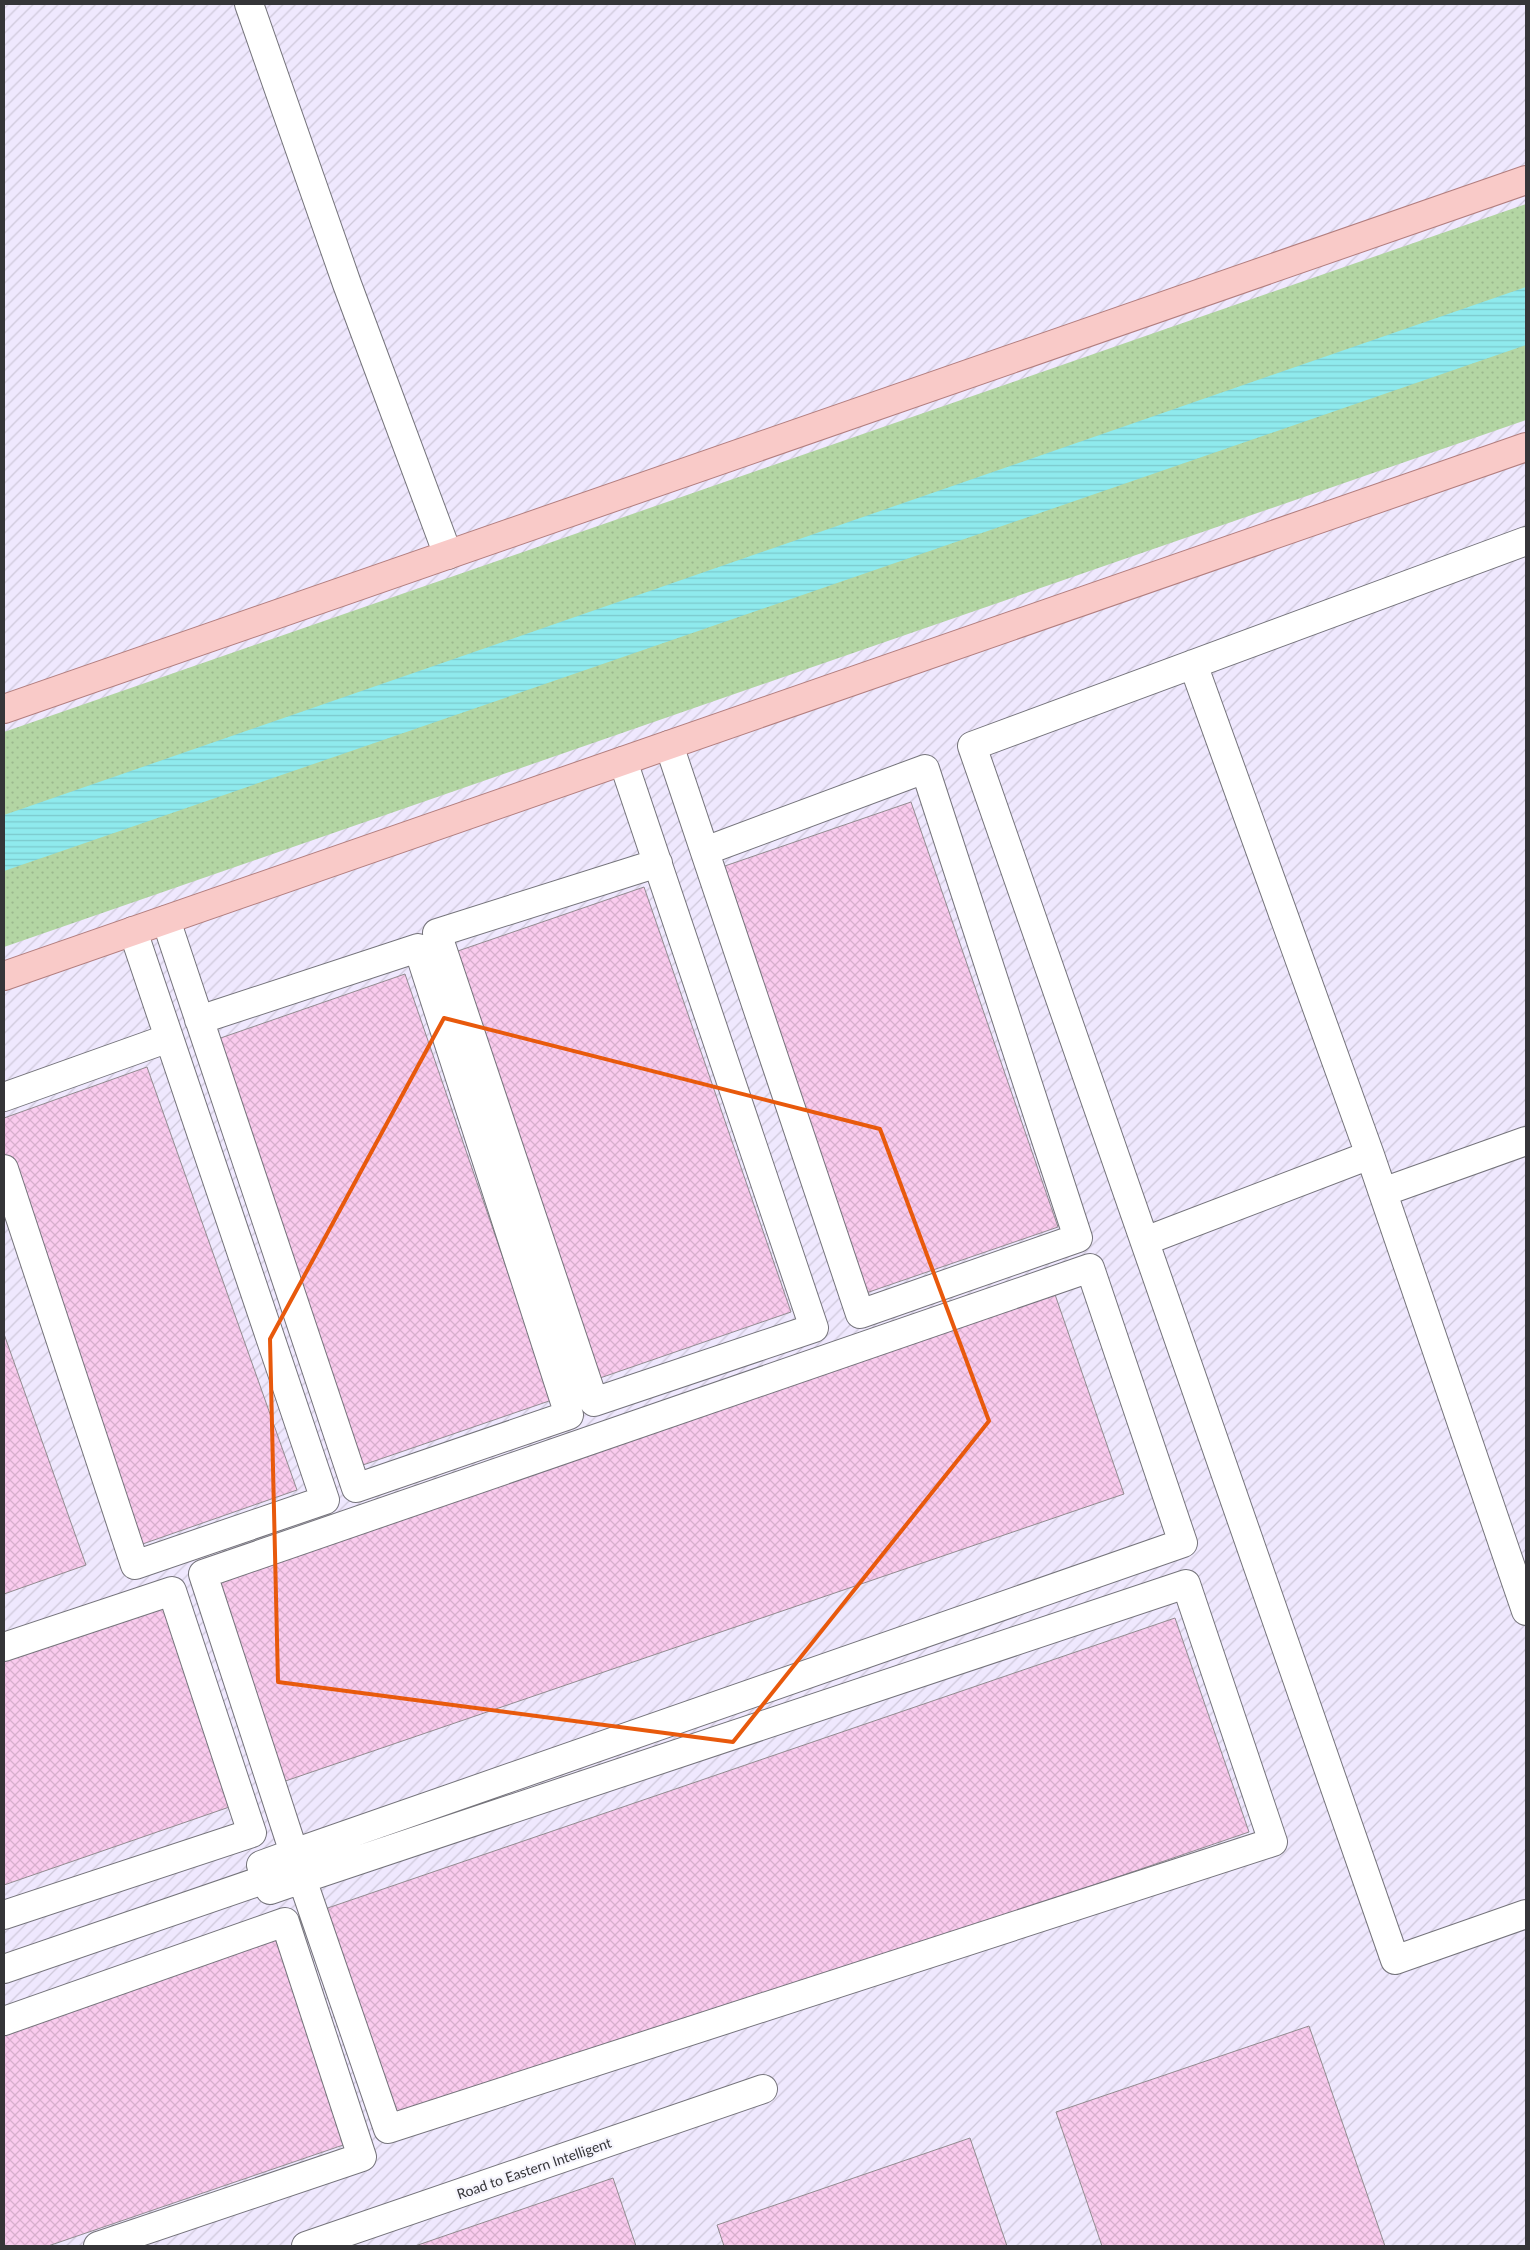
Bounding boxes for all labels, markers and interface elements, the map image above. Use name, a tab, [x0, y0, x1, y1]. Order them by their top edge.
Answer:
street label: Road to Eastern Intelligent	[455, 2134, 613, 2202]

